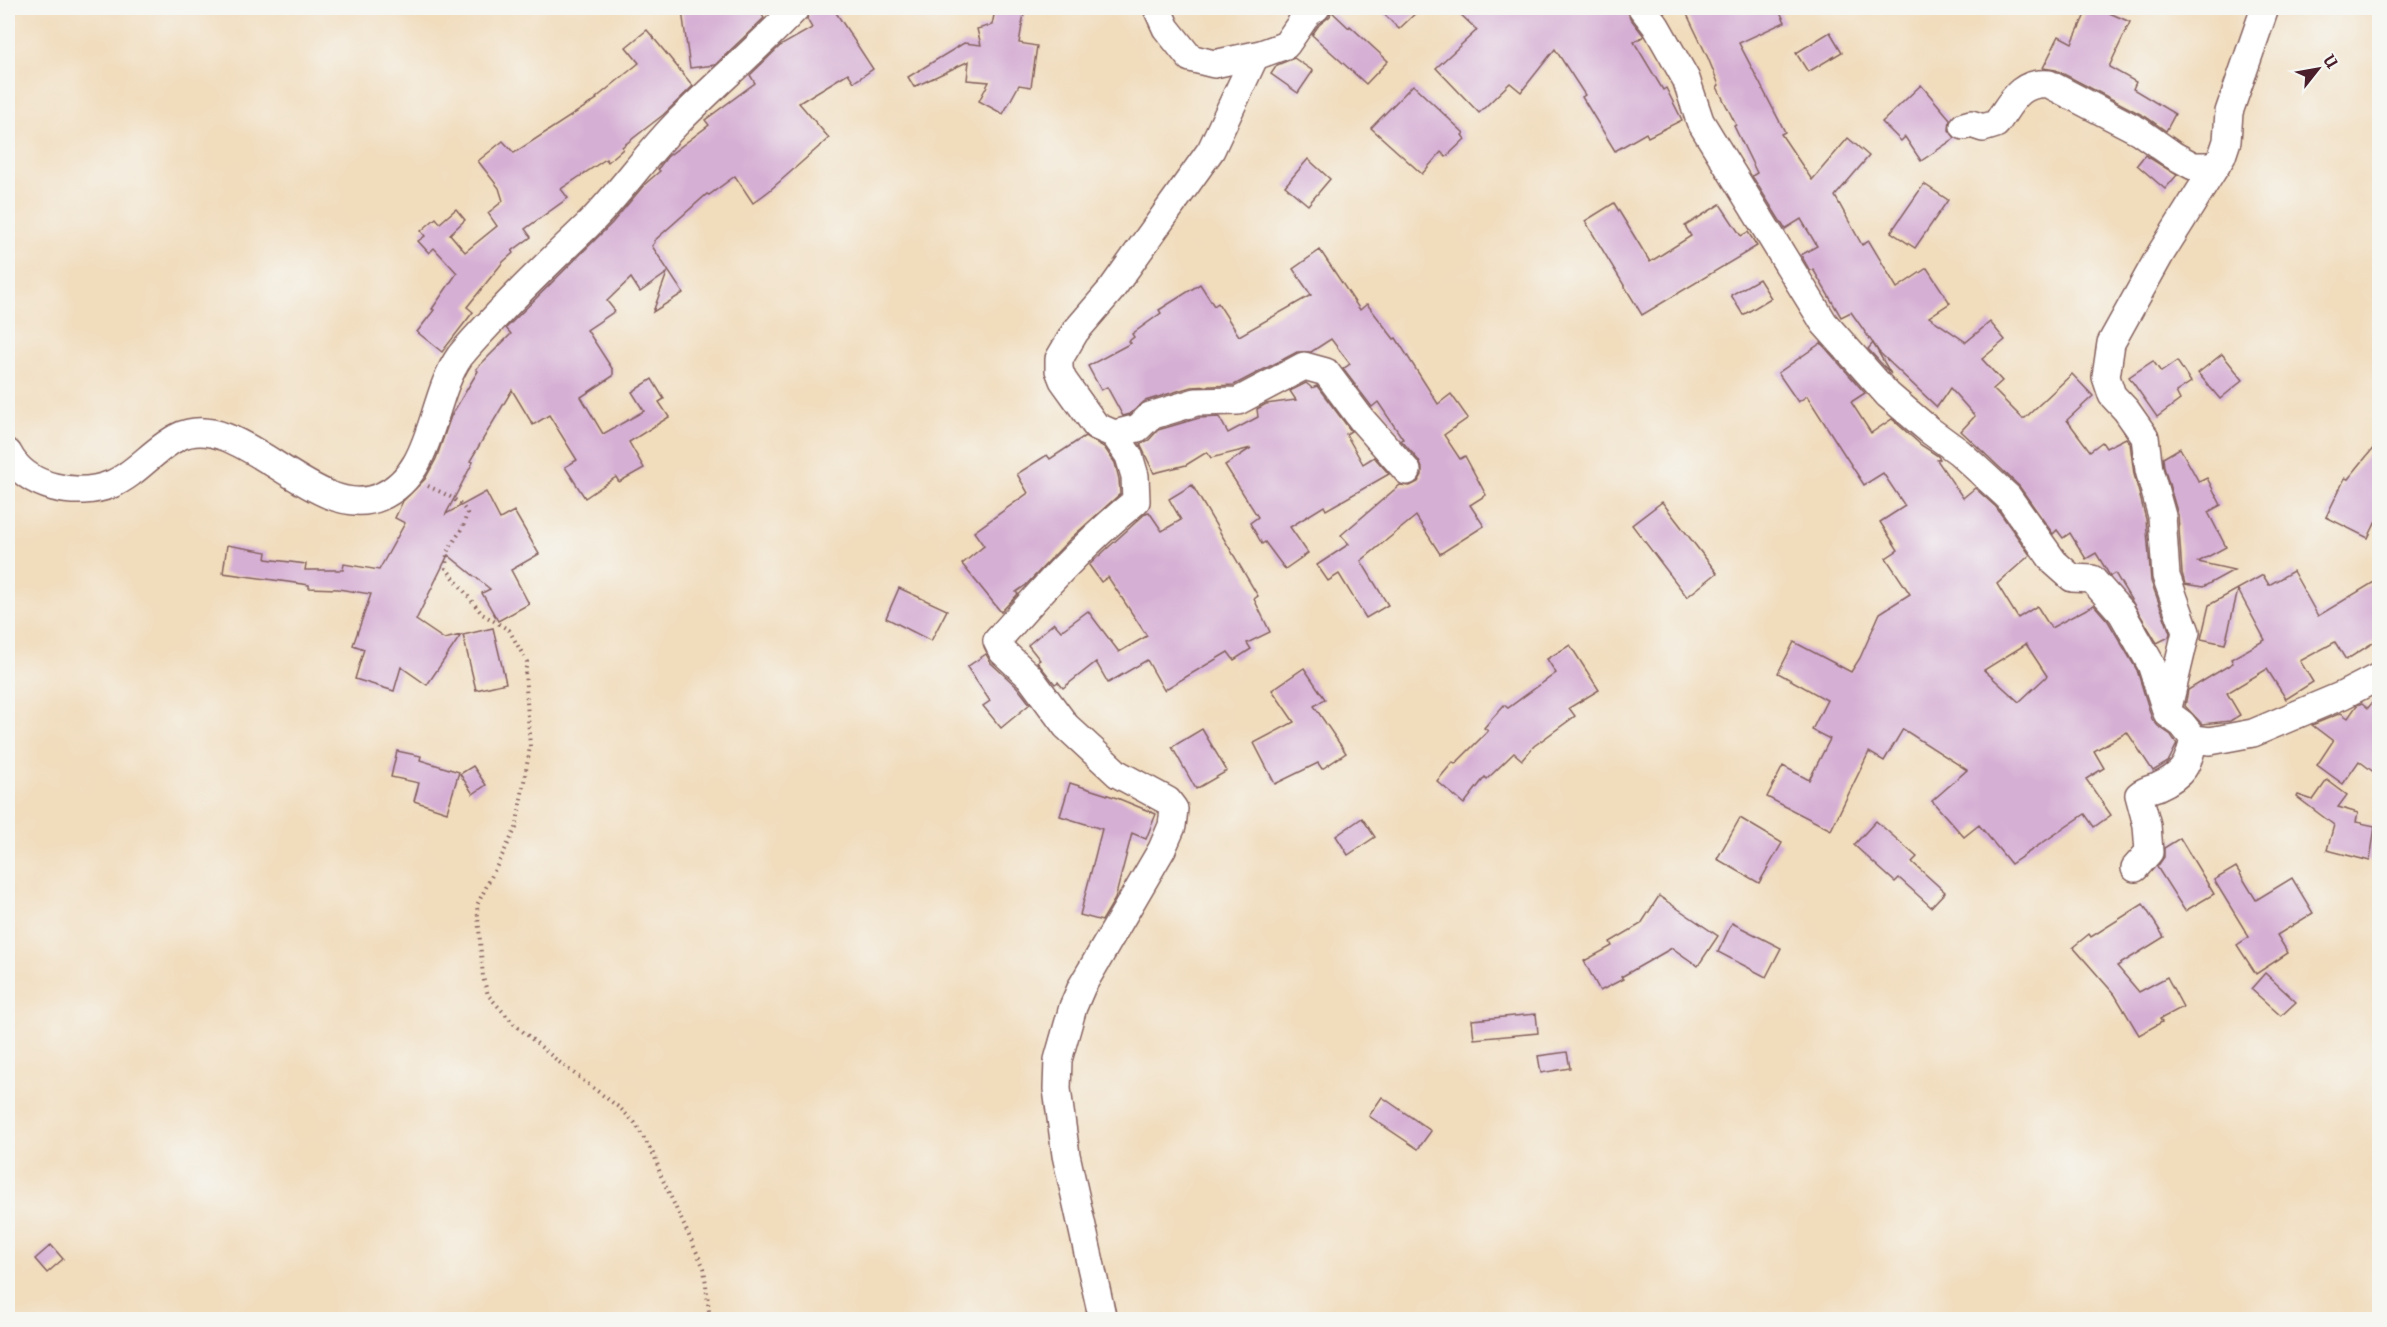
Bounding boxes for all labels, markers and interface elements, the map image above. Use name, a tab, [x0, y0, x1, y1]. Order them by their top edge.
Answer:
north arrow	[2288, 39, 2348, 99]
text: U	[2319, 50, 2342, 72]

